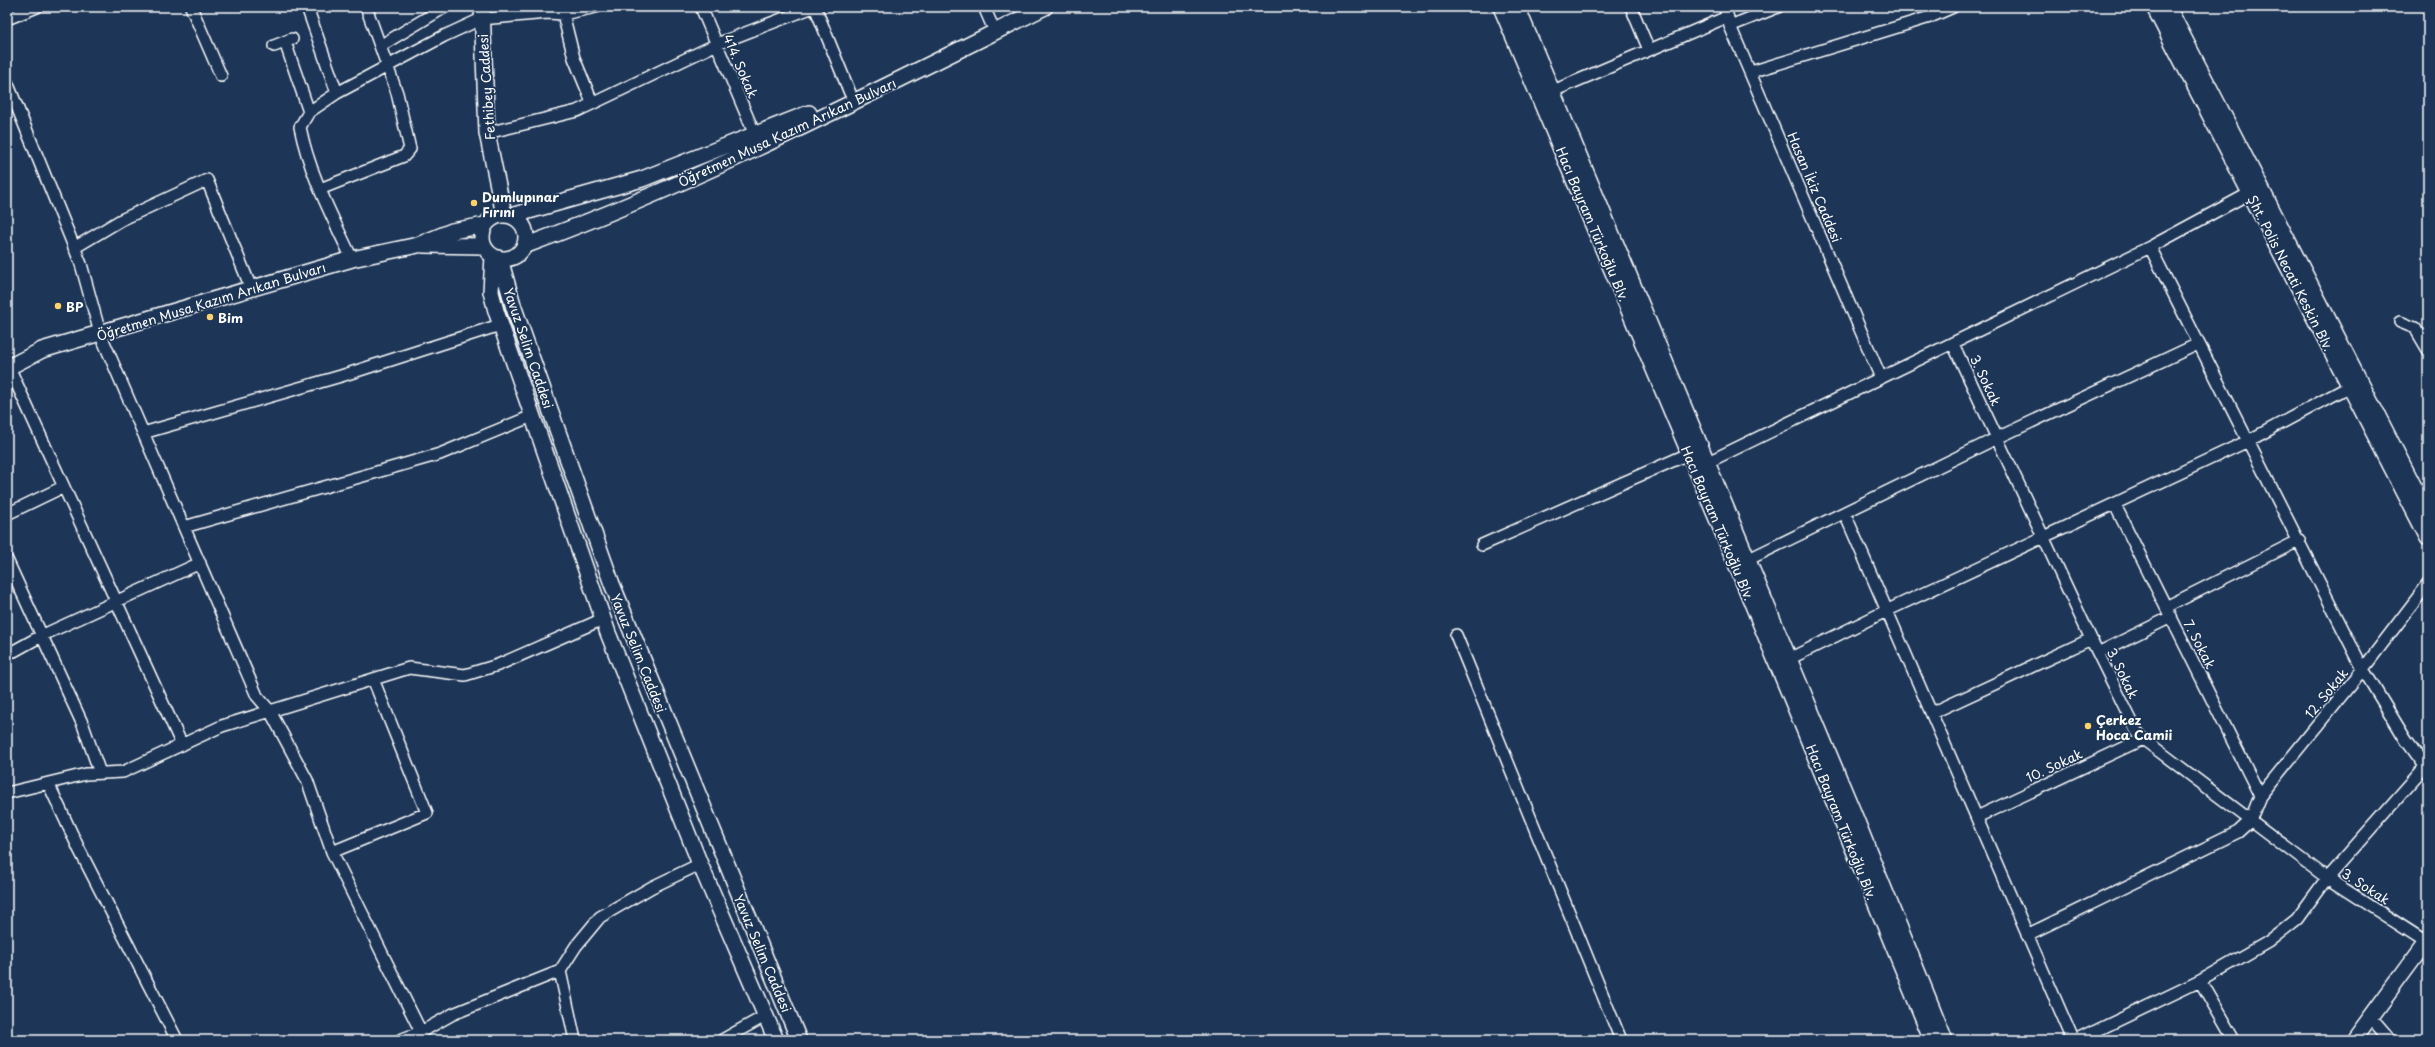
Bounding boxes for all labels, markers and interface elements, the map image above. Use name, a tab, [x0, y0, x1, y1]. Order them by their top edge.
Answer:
street label: 414. Sokak	[719, 31, 763, 102]
street label: Fethibey Caddesi	[473, 33, 499, 141]
street label: Öğretmen Musa Kazım Arıkan Bulvarı	[675, 73, 899, 191]
street label: Hasan İkiz Caddesi	[1783, 129, 1847, 245]
street label: Hacı Bayram Türkoğlu Blv.	[1552, 144, 1634, 304]
place label: Dumlupınar Fırını	[482, 187, 559, 221]
street label: Şht. Polis Necati Keskin Blv.	[2243, 192, 2339, 354]
marker: Dumlupınar Fırını	[469, 198, 479, 208]
street label: Öğretmen Musa Kazım Arıkan Bulvarı	[94, 257, 328, 345]
street label: Yavuz Selim Caddesi	[499, 285, 559, 411]
place label: BP	[66, 297, 84, 316]
marker: BP	[53, 301, 63, 311]
place label: Bim	[218, 308, 243, 327]
marker: Bim	[205, 312, 215, 322]
street label: 3. Sokak	[1966, 351, 2006, 409]
street label: Hacı Bayram Türkoğlu Blv.	[1677, 443, 1759, 603]
street label: Yavuz Selim Caddesi	[606, 591, 672, 715]
street label: 7. Sokak	[2180, 616, 2221, 672]
street label: 3. Sokak	[2103, 644, 2144, 702]
street label: 12. Sokak	[2300, 664, 2352, 722]
place label: Çerkez Hoca Camii	[2096, 710, 2173, 744]
marker: Çerkez Hoca Camii	[2083, 721, 2093, 731]
street label: Hacı Bayram Türkoğlu Blv.	[1802, 741, 1882, 903]
street label: 10. Sokak	[2023, 743, 2086, 786]
street label: 3. Sokak	[2338, 863, 2394, 909]
street label: Yavuz Selim Caddesi	[730, 891, 796, 1015]

